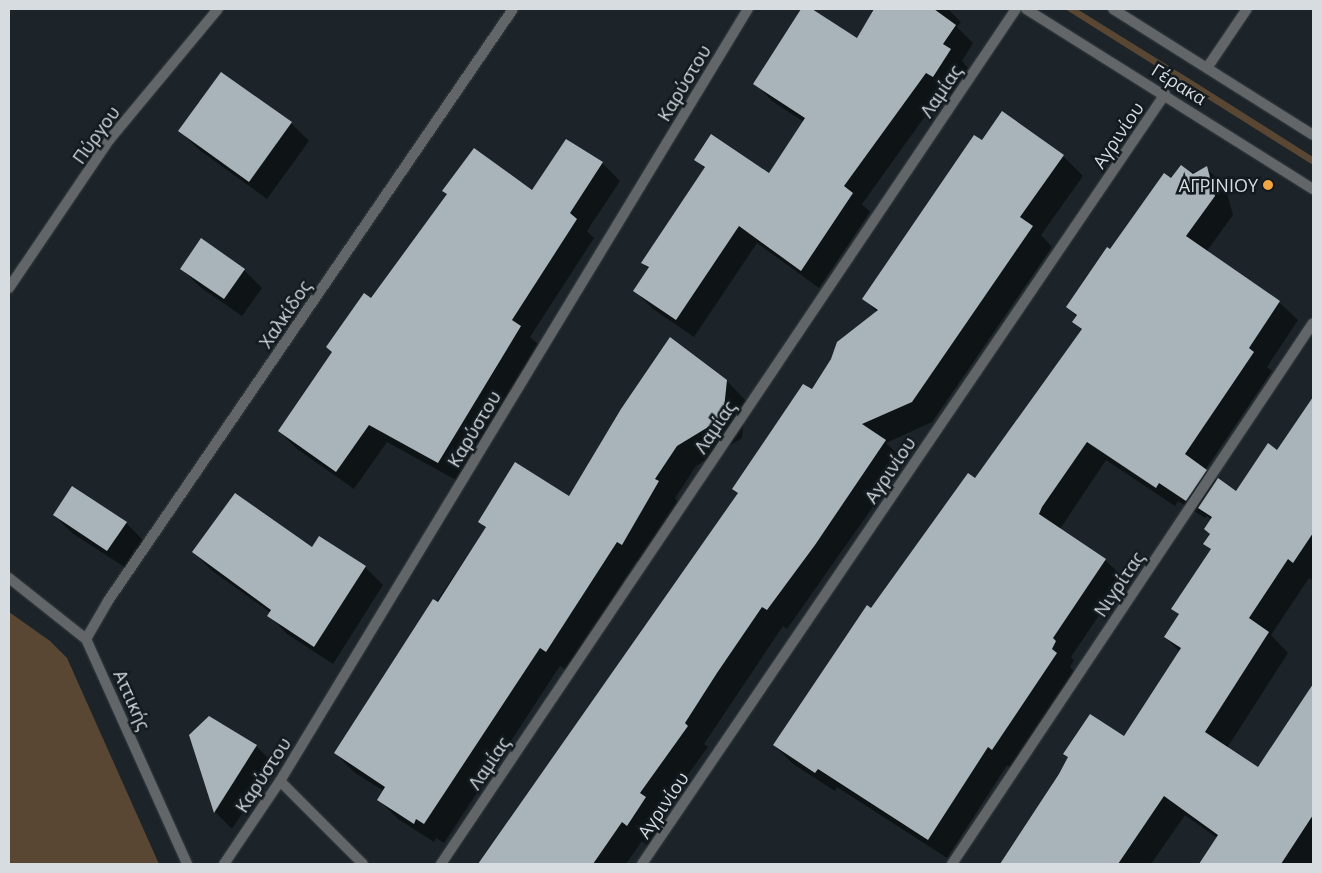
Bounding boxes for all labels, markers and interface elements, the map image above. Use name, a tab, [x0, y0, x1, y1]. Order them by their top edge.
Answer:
street label: Καρύστου	[653, 41, 715, 125]
street label: Γέρακα	[1148, 59, 1210, 109]
street label: Λαμίας	[916, 61, 966, 121]
street label: Αγρινίου	[1088, 98, 1148, 172]
street label: Πύργου	[68, 102, 124, 168]
place label: ΑΓΡΙΝΙΟΥ	[1179, 174, 1258, 196]
marker: ΑΓΡΙΝΙΟΥ	[1262, 179, 1274, 191]
street label: Χαλκίδος	[255, 276, 315, 352]
street label: Καρύστου	[443, 387, 505, 471]
street label: Λαμίας	[690, 397, 740, 457]
street label: Αγρινίου	[860, 433, 920, 507]
street label: Νιγρίτας	[1089, 547, 1149, 621]
street label: Αττικής	[109, 667, 155, 733]
street label: Καρύστου	[231, 733, 295, 817]
street label: Λαμίας	[464, 733, 514, 793]
street label: Αγρινίου	[633, 768, 693, 842]

